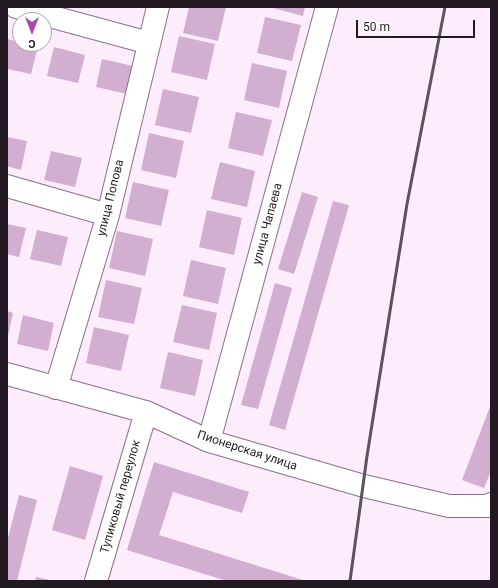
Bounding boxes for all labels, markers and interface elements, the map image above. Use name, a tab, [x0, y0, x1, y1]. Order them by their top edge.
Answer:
north arrow	[12, 12, 52, 52]
scale bar	[358, 12, 477, 38]
text: 50 m	[363, 20, 390, 34]
text: С	[28, 37, 36, 50]
street label: улица Попова	[95, 158, 127, 238]
street label: улица Чапаева	[250, 182, 286, 266]
street label: Пионерская улица	[195, 428, 299, 474]
street label: Тупиковый переулок	[98, 439, 144, 555]

